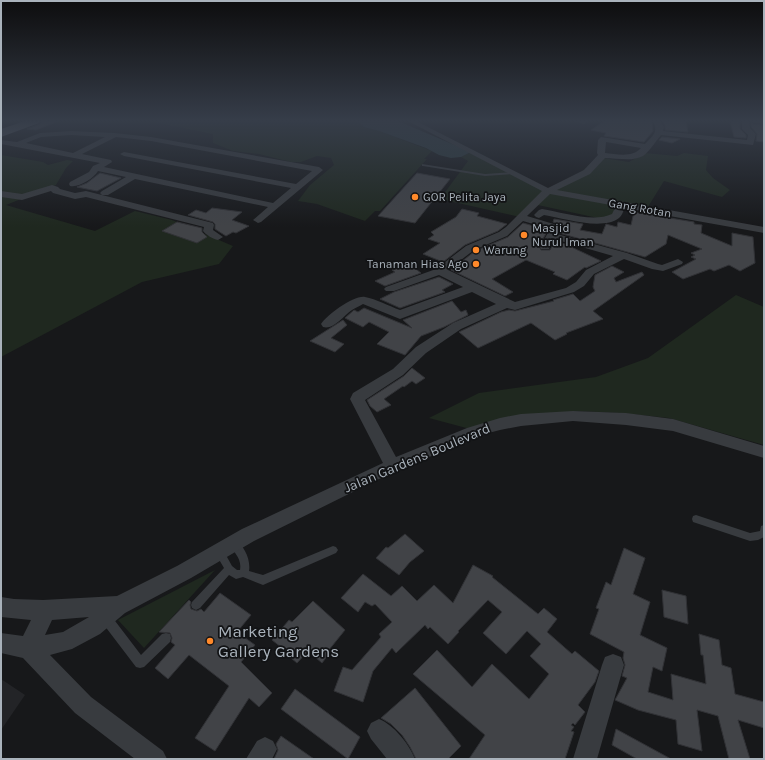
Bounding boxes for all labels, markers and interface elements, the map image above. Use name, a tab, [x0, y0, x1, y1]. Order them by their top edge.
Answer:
place label: GOR Pelita Jaya	[423, 190, 506, 204]
marker: GOR Pelita Jaya	[410, 192, 420, 202]
street label: Gang Rotan	[608, 196, 672, 220]
place label: Masjid Nurul Iman	[532, 221, 594, 249]
marker: Masjid Nurul Iman	[519, 230, 529, 240]
place label: Warung	[484, 243, 527, 257]
marker: Warung	[471, 245, 481, 255]
place label: Tanaman Hias Ago	[367, 257, 468, 271]
marker: Tanaman Hias Ago	[471, 259, 481, 269]
street label: Jalan Gardens Boulevard	[341, 419, 493, 497]
place label: Marketing Gallery Gardens	[218, 621, 339, 661]
marker: Marketing Gallery Gardens	[205, 636, 215, 646]

